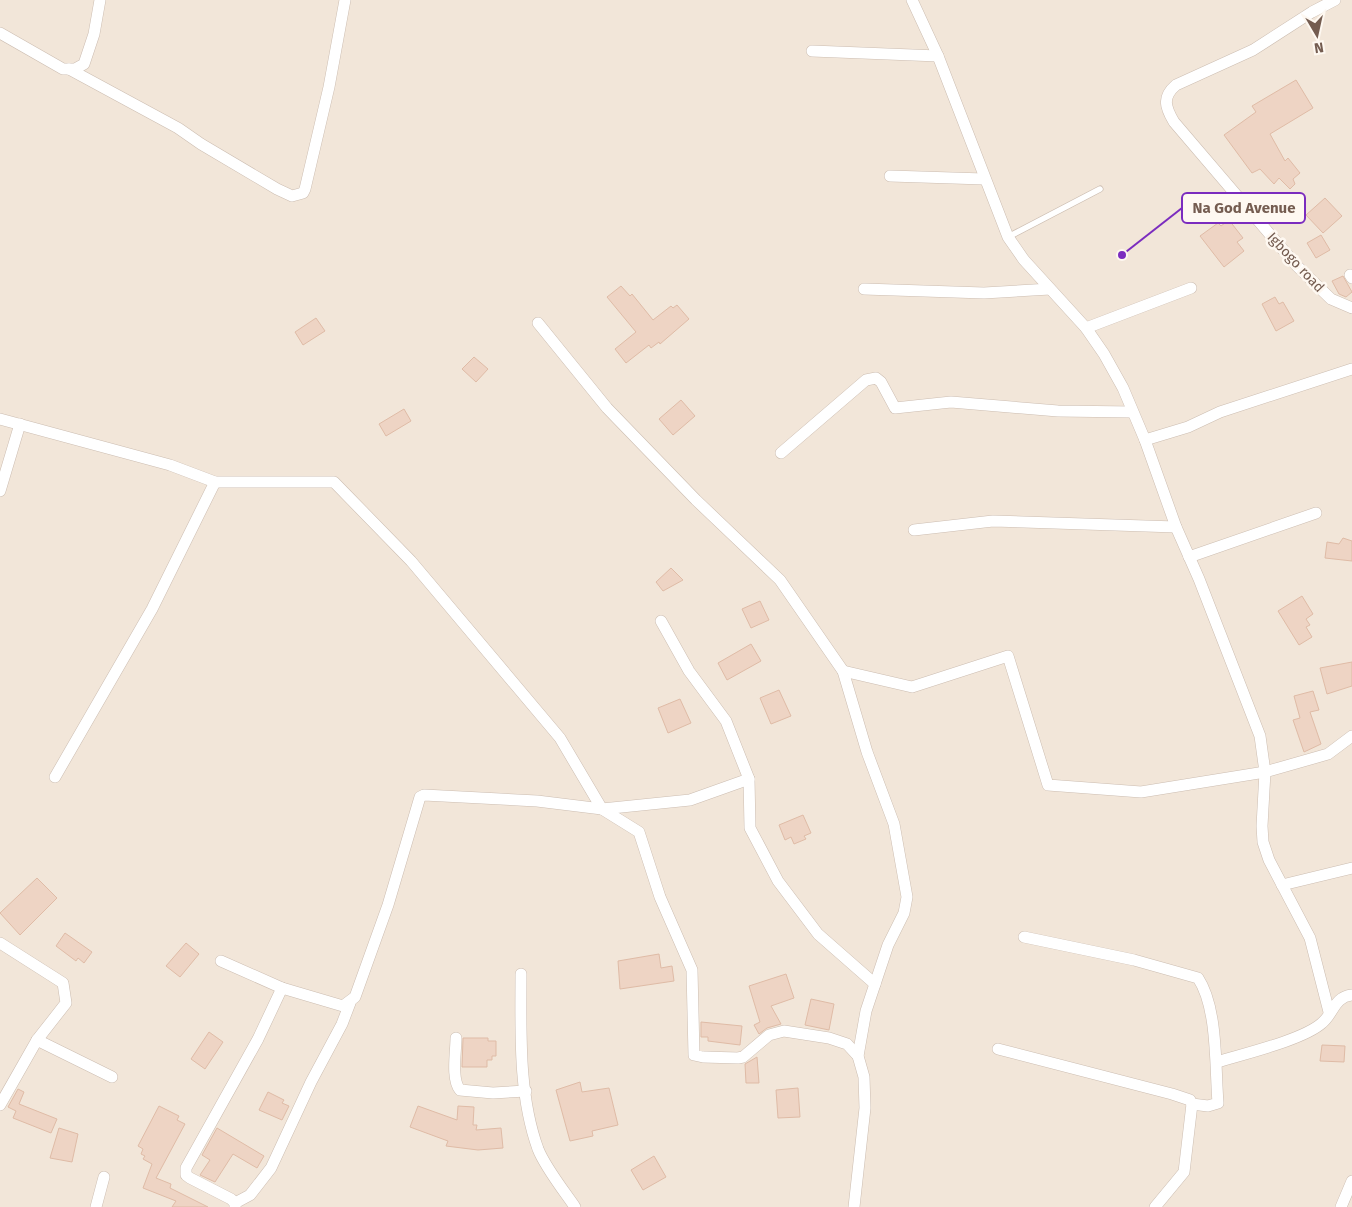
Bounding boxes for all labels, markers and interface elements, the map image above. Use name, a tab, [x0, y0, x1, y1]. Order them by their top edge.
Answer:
north arrow	[1292, 10, 1342, 60]
text: N	[1313, 38, 1325, 56]
callout: Na God Avenue	[1182, 193, 1305, 223]
text: Na God Avenue	[1193, 199, 1295, 217]
street label: Igbogo road	[1264, 229, 1328, 296]

